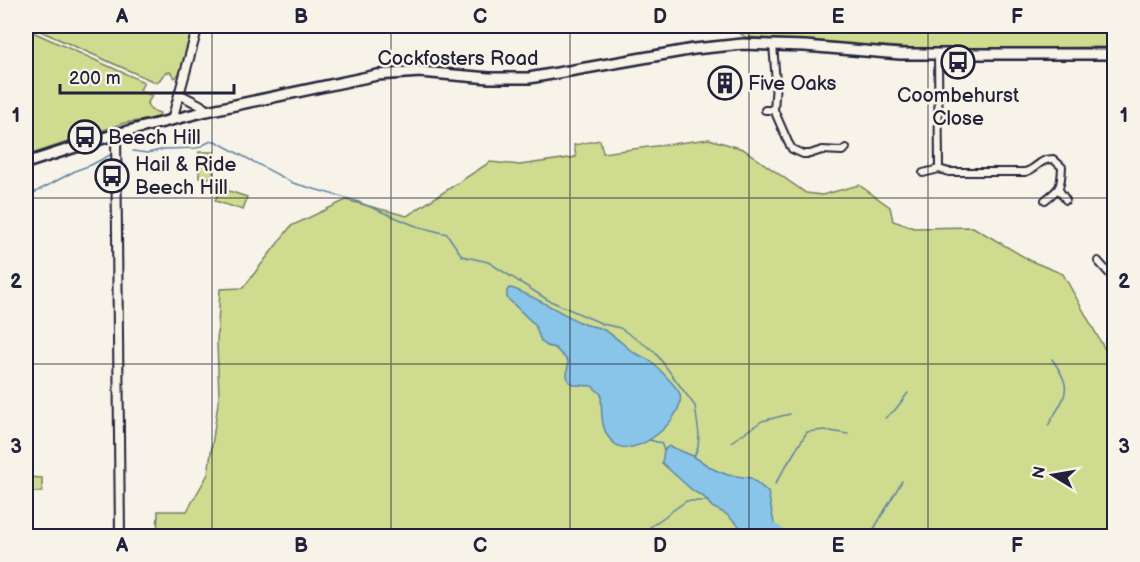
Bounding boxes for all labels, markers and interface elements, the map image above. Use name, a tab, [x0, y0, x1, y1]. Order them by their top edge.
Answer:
text: A	[115, 5, 129, 29]
text: B	[294, 5, 308, 29]
text: C	[473, 5, 487, 29]
text: D	[653, 5, 667, 29]
text: E	[832, 5, 845, 29]
text: F	[1011, 5, 1023, 29]
bus stop icon: Coombehurst Close	[940, 44, 976, 80]
street label: Cockfosters Road	[378, 47, 538, 71]
scale bar	[60, 57, 234, 95]
building icon: Five Oaks	[707, 65, 743, 101]
text: 200 m	[69, 68, 121, 89]
place label: Five Oaks	[748, 72, 837, 96]
place label: Coombehurst Close	[897, 84, 1019, 131]
text: 1	[12, 104, 20, 128]
text: 1	[1120, 104, 1128, 128]
bus stop icon: Beech Hill	[67, 119, 103, 155]
place label: Beech Hill	[108, 126, 201, 150]
place label: Hail & Ride Beech Hill	[135, 153, 236, 200]
bus stop icon: Hail & Ride Beech Hill	[94, 158, 130, 194]
text: 2	[10, 270, 22, 294]
text: 2	[1118, 270, 1130, 294]
text: 3	[10, 435, 22, 459]
text: 3	[1118, 435, 1130, 459]
north arrow	[1023, 445, 1083, 505]
text: N	[1029, 465, 1050, 480]
text: A	[115, 534, 129, 558]
text: B	[294, 534, 308, 558]
text: C	[473, 534, 487, 558]
text: D	[653, 534, 667, 558]
text: E	[832, 534, 845, 558]
text: F	[1011, 534, 1023, 558]

